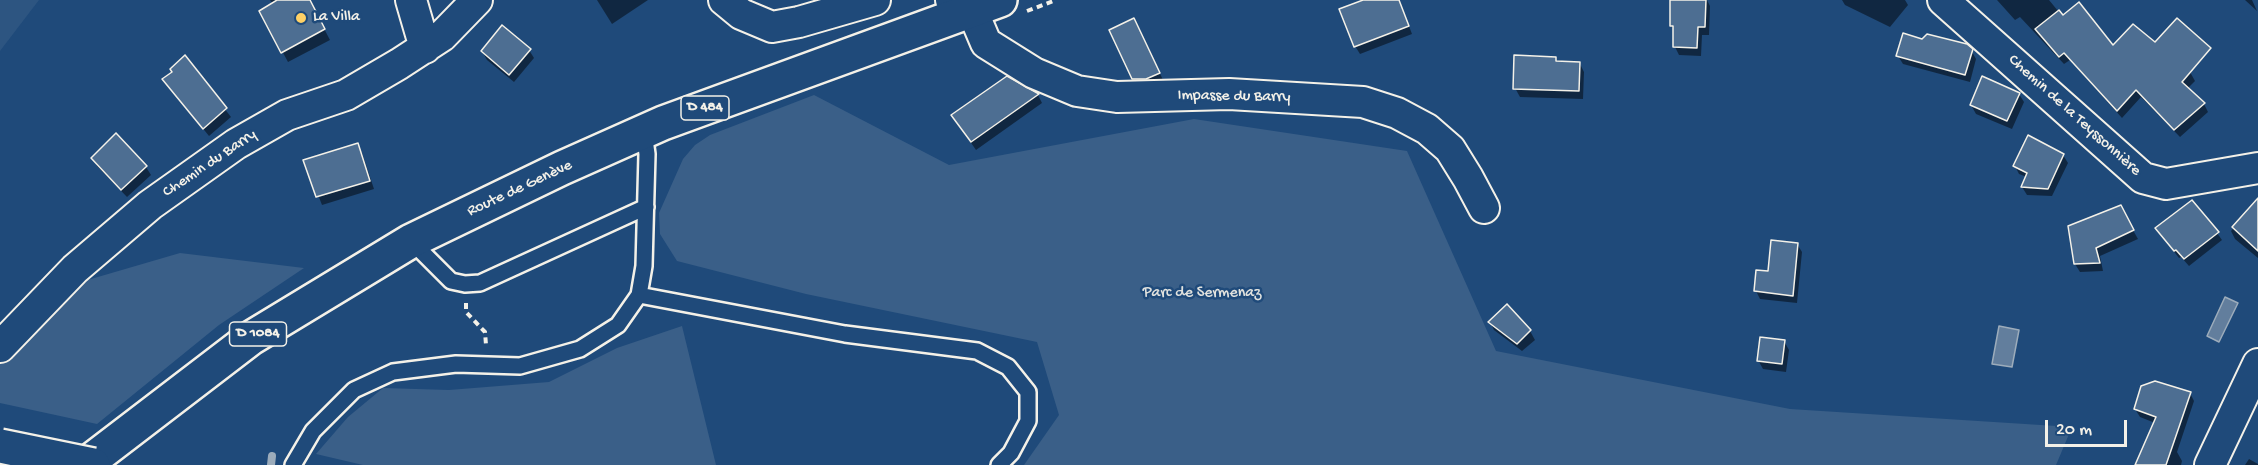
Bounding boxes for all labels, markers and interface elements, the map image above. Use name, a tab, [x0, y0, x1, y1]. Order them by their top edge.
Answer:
place label: La Villa	[313, 8, 360, 28]
marker: La Villa	[294, 11, 308, 25]
street label: Chemin de la Teyssonnière	[2003, 51, 2145, 181]
street label: Impasse du Barry	[1177, 86, 1291, 108]
road number: D 484	[681, 96, 729, 120]
street label: Chemin du Barry	[160, 126, 260, 202]
street label: Route de Genève	[464, 156, 576, 222]
park label: Parc de Sermenaz	[1143, 284, 1261, 304]
road number: D 1084	[230, 322, 286, 346]
scale bar	[2048, 408, 2130, 446]
text: 20 m	[2056, 420, 2092, 441]

